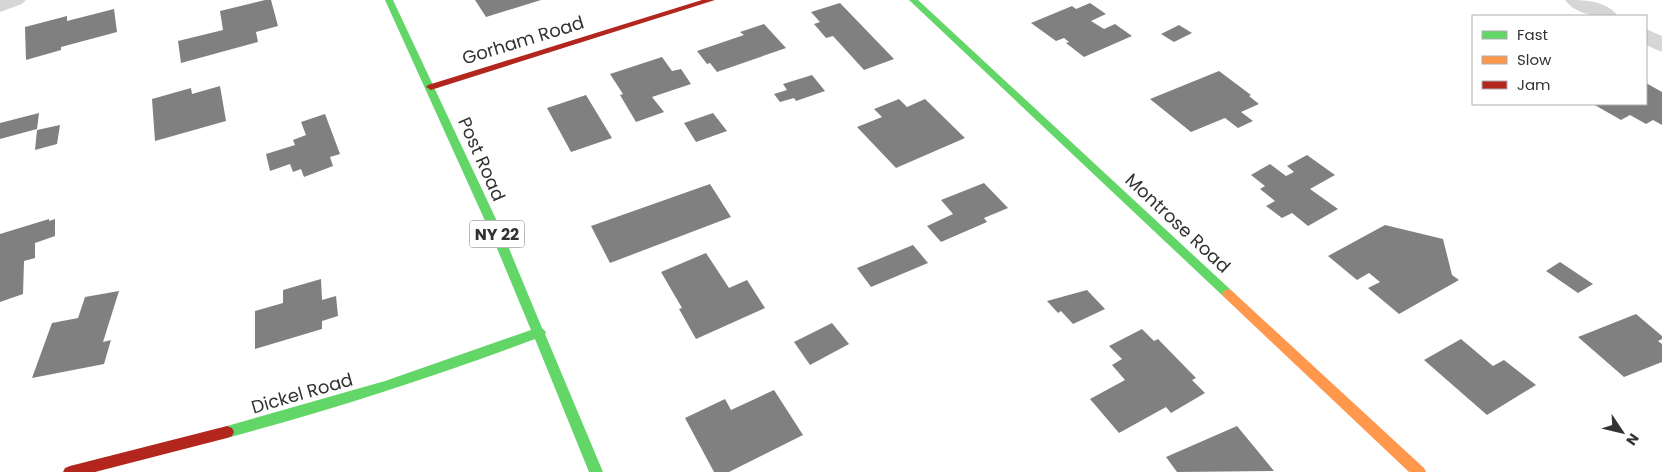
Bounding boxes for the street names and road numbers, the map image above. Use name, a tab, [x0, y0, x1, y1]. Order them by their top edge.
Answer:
street label: Gorham Road	[459, 10, 587, 70]
street label: Post Road	[452, 113, 512, 205]
street label: Montrose Road	[1120, 168, 1236, 278]
road number: NY 22	[470, 220, 524, 248]
street label: Dickel Road	[248, 367, 356, 419]

